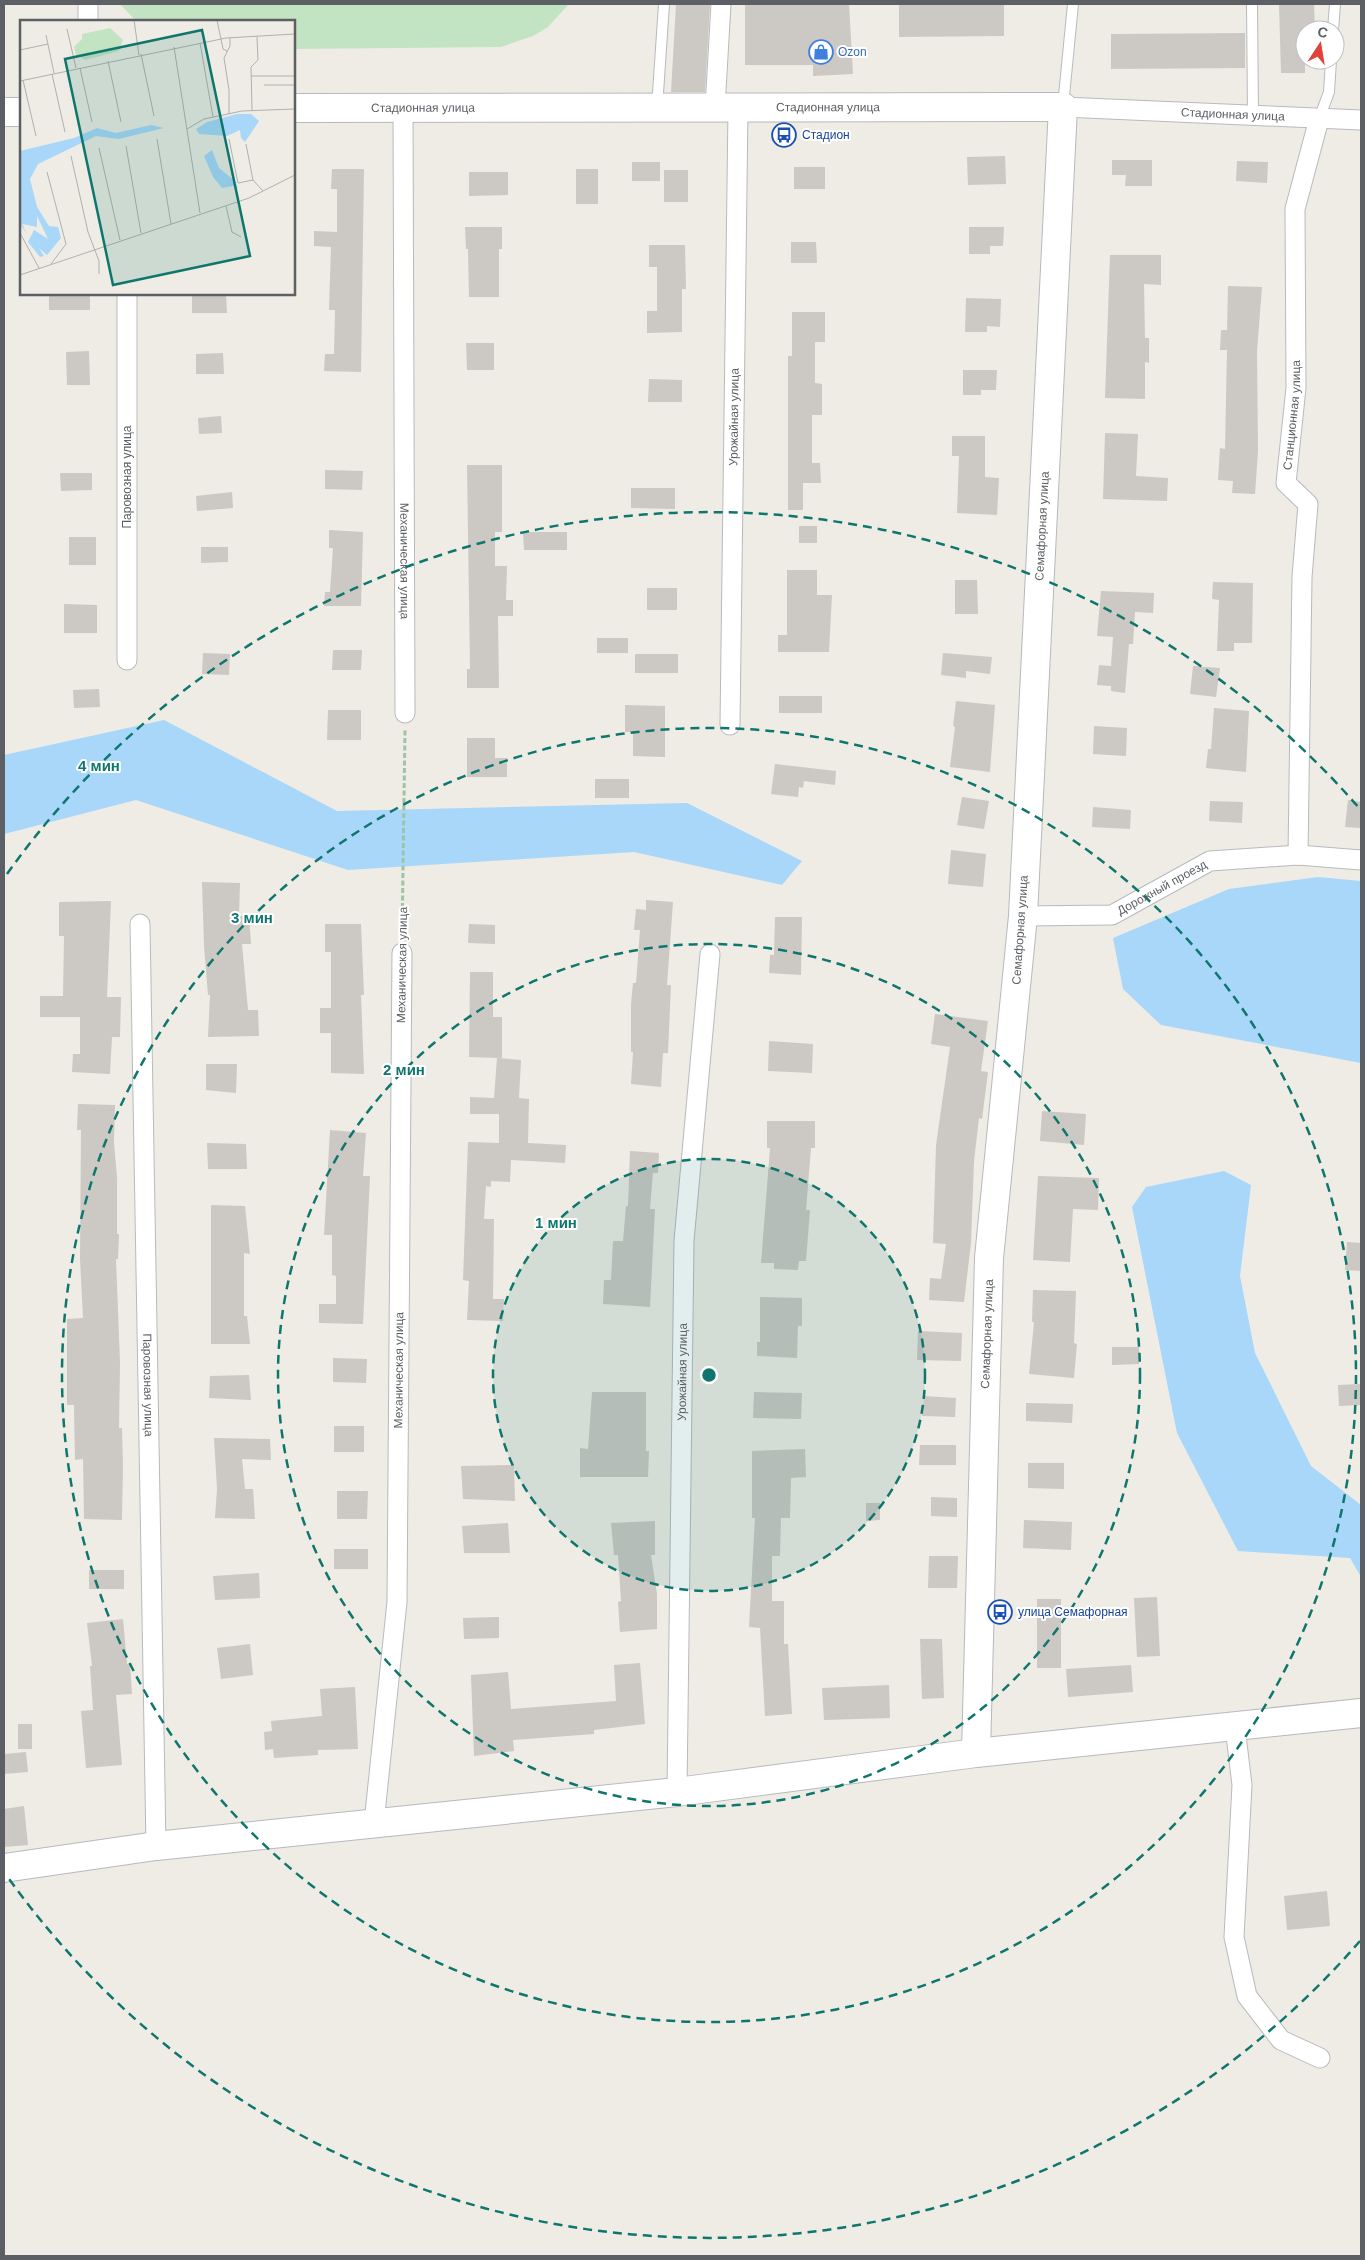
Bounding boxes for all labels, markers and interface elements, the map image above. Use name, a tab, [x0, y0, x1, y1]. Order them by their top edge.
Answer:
inset map	[20, 20, 295, 295]
north arrow	[1295, 20, 1345, 70]
text: С	[1316, 23, 1329, 41]
shop icon: Ozon	[808, 39, 834, 65]
place label: Ozon	[838, 45, 867, 59]
street label: Стадионная улица	[776, 100, 880, 114]
street label: Стадионная улица	[371, 101, 475, 115]
street label: Стадионная улица	[1181, 105, 1285, 124]
bus stop icon: Стадион	[771, 122, 797, 148]
place label: Стадион	[802, 128, 850, 142]
street label: Станционная улица	[1280, 360, 1303, 471]
street label: Урожайная улица	[726, 368, 742, 466]
street label: Паровозная улица	[120, 425, 134, 529]
street label: Семафорная улица	[1032, 471, 1052, 581]
street label: Механическая улица	[397, 503, 412, 620]
text: 4 мин	[78, 757, 120, 774]
street label: Дорожный проезд	[1115, 857, 1209, 918]
street label: Семафорная улица	[1009, 875, 1031, 985]
street label: Механическая улица	[394, 906, 410, 1023]
text: 3 мин	[231, 909, 273, 926]
text: 2 мин	[383, 1061, 425, 1078]
text: 1 мин	[535, 1214, 577, 1231]
street label: Семафорная улица	[978, 1279, 996, 1389]
street label: Механическая улица	[391, 1312, 406, 1429]
street label: Урожайная улица	[675, 1323, 690, 1421]
street label: Паровозная улица	[140, 1333, 156, 1437]
centre of rings	[700, 1366, 718, 1384]
bus stop icon: улица Семафорная	[987, 1599, 1013, 1625]
place label: улица Семафорная	[1018, 1605, 1128, 1619]

